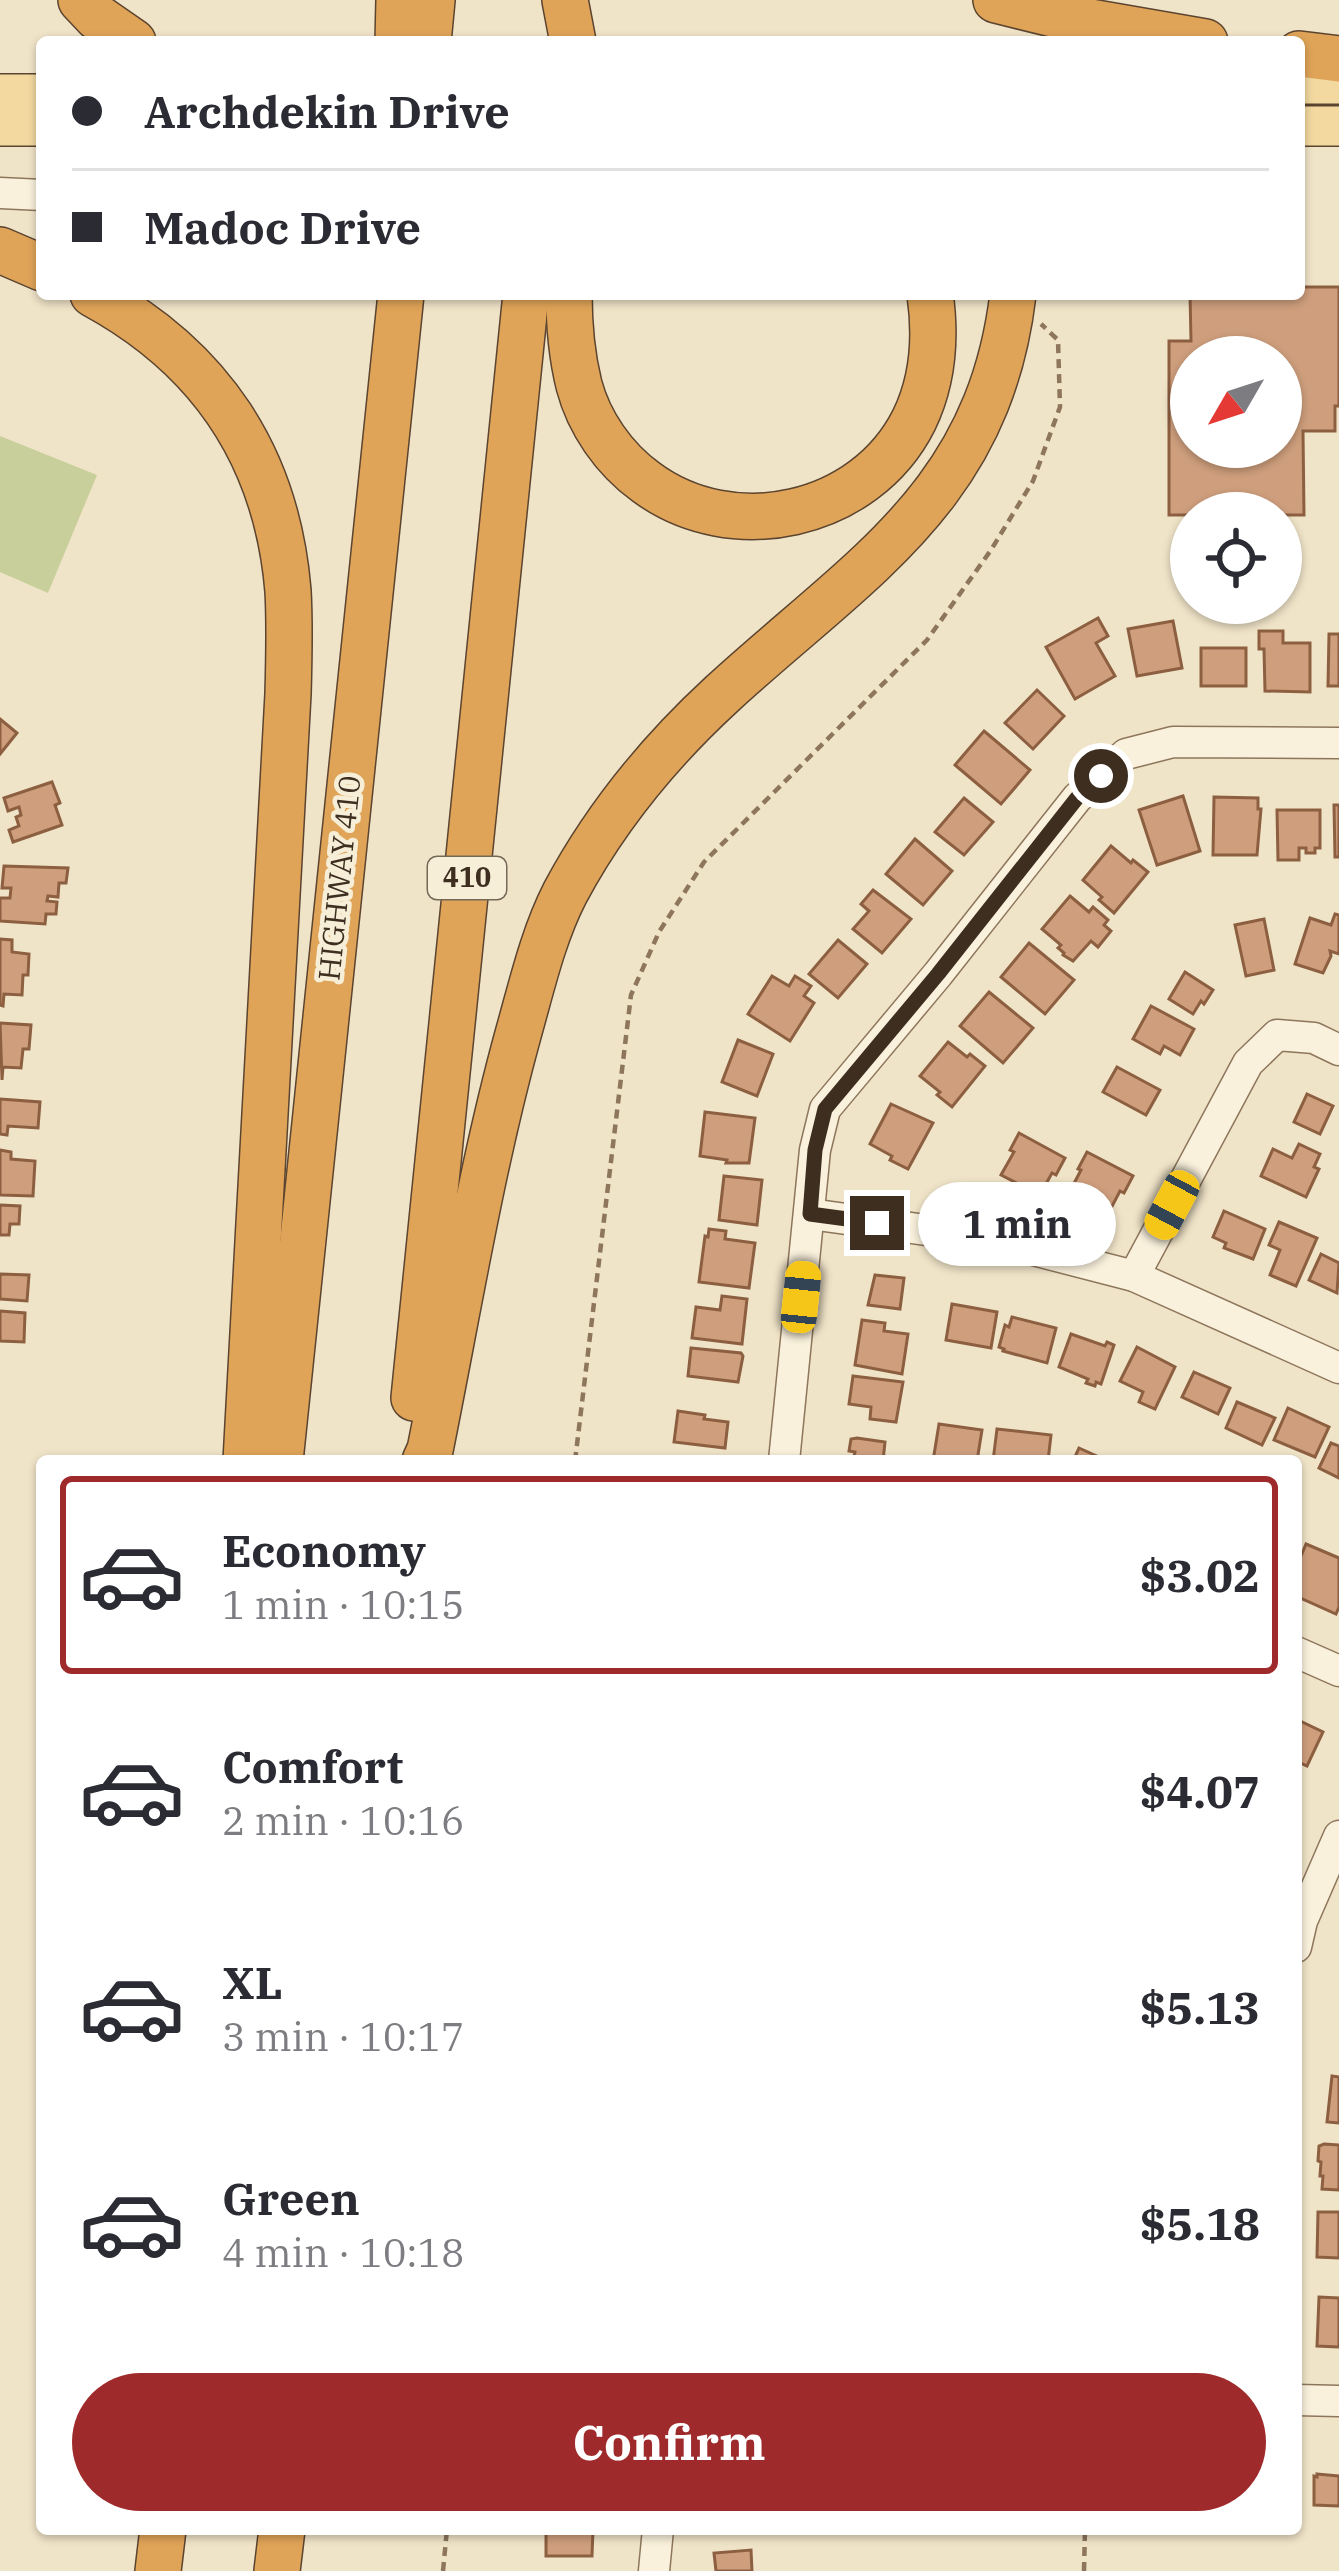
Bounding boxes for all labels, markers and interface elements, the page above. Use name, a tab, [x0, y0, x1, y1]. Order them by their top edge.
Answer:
text: Archdekin Drive	[144, 82, 510, 140]
text: Madoc Drive	[144, 198, 421, 256]
north arrow	[1170, 336, 1302, 468]
map controls	[1170, 336, 1302, 624]
button: locate	[1170, 492, 1302, 624]
route start	[1074, 749, 1128, 803]
street label: HIGHWAY 410	[308, 773, 369, 982]
road number: 410	[428, 857, 506, 899]
car	[1139, 1165, 1205, 1245]
callout: 1 min	[919, 1181, 1117, 1265]
route end	[850, 1196, 904, 1250]
text: 1 min	[962, 1198, 1072, 1249]
car	[779, 1259, 823, 1335]
icon: car	[78, 1521, 186, 1629]
text: Economy	[222, 1521, 426, 1579]
text: $3.02	[1140, 1546, 1260, 1604]
text: 1 min · 10:15	[222, 1579, 464, 1630]
icon: car	[78, 1737, 186, 1845]
text: Comfort	[222, 1737, 403, 1795]
text: $4.07	[1140, 1762, 1260, 1820]
text: 2 min · 10:16	[222, 1795, 464, 1846]
icon: car	[78, 1953, 186, 2061]
text: XL	[222, 1953, 283, 2011]
text: $5.13	[1140, 1978, 1260, 2036]
text: 3 min · 10:17	[222, 2011, 464, 2062]
icon: car	[78, 2169, 186, 2277]
text: Green	[222, 2169, 360, 2227]
text: $5.18	[1140, 2194, 1260, 2252]
text: 4 min · 10:18	[222, 2227, 464, 2278]
button: Confirm	[72, 2373, 1266, 2511]

